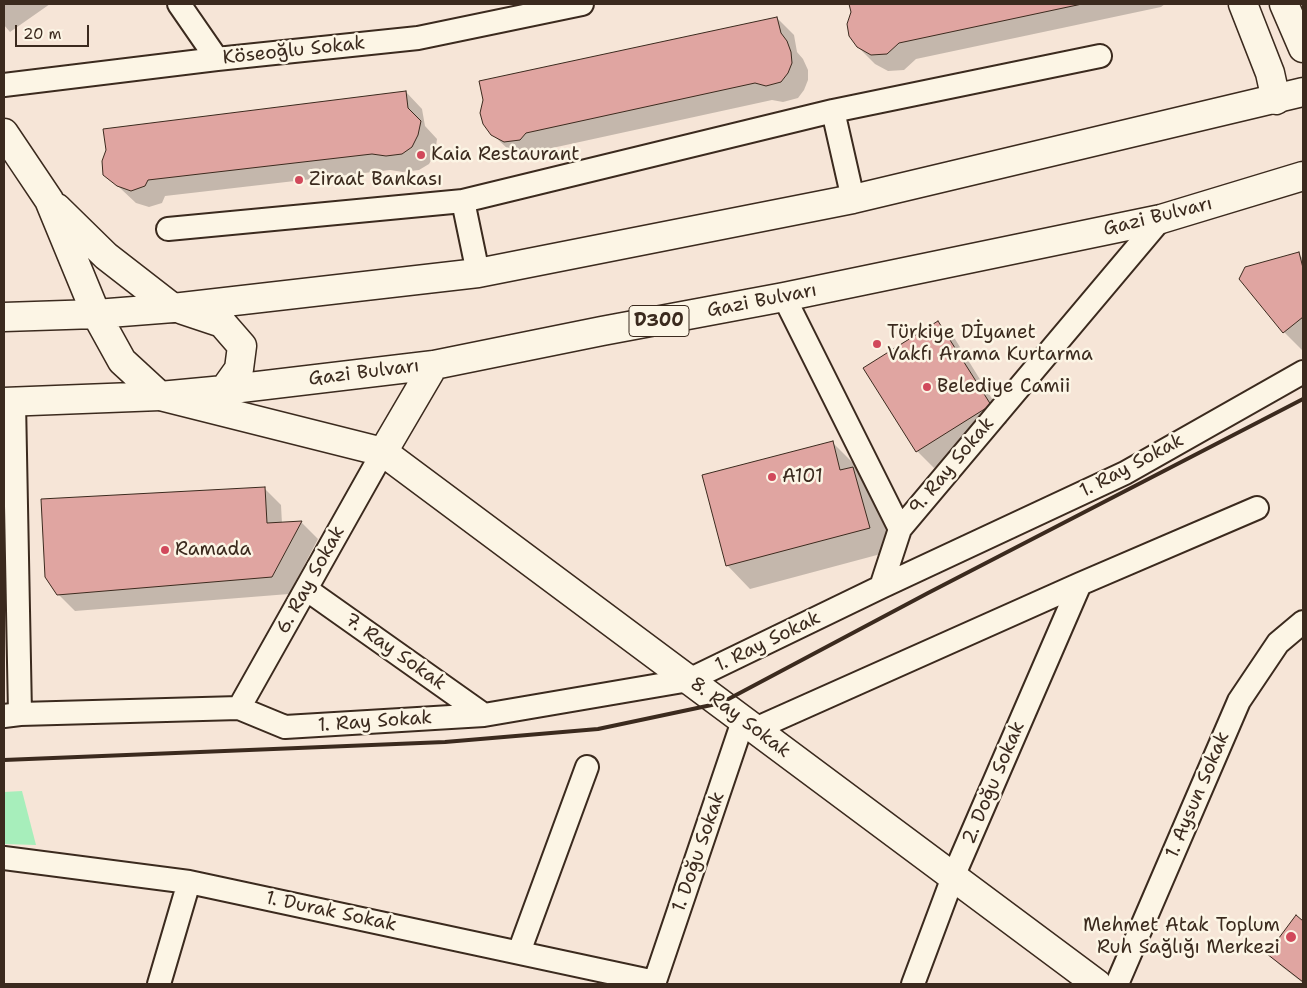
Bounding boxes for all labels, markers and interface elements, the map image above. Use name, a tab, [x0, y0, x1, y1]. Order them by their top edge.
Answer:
scale bar	[18, 15, 91, 47]
text: 20 m	[23, 24, 62, 44]
street label: Köseoğlu Sokak	[222, 32, 366, 70]
place label: Kaia Restaurant	[431, 144, 580, 166]
marker: Kaia Restaurant	[415, 149, 427, 161]
place label: Ziraat Bankası	[309, 169, 442, 191]
marker: Ziraat Bankası	[293, 174, 305, 186]
street label: Gazi Bulvarı	[1101, 192, 1215, 242]
street label: Gazi Bulvarı	[705, 279, 819, 323]
road number: D300	[629, 306, 689, 336]
place label: Türkiye Dİyanet Vakfı Arama Kurtarma	[887, 322, 1093, 366]
marker: Türkiye Dİyanet Vakfı Arama Kurtarma	[871, 338, 883, 350]
street label: Gazi Bulvarı	[307, 355, 421, 391]
place label: Belediye Camii	[937, 376, 1070, 398]
marker: Belediye Camii	[921, 381, 933, 393]
street label: 9. Ray Sokak	[905, 413, 999, 519]
street label: 1. Ray Sokak	[1076, 429, 1188, 503]
place label: A101	[782, 466, 823, 488]
marker: A101	[766, 471, 778, 483]
street label: 6. Ray Sokak	[272, 522, 350, 638]
place label: Ramada	[175, 539, 251, 561]
marker: Ramada	[159, 544, 171, 556]
street label: 1. Ray Sokak	[712, 607, 824, 677]
street label: 7. Ray Sokak	[340, 609, 450, 695]
street label: 8. Ray Sokak	[685, 673, 795, 763]
street label: 1. Ray Sokak	[317, 707, 433, 737]
street label: 2. Doğu Sokak	[958, 718, 1030, 848]
street label: 1. Aysun Sokak	[1161, 728, 1235, 862]
street label: 1. Doğu Sokak	[668, 789, 730, 915]
street label: 1. Durak Sokak	[264, 887, 398, 937]
place label: Mehmet Atak Toplum Ruh Sağlığı Merkezi	[1083, 915, 1280, 959]
marker: Mehmet Atak Toplum Ruh Sağlığı Merkezi	[1284, 930, 1298, 944]

